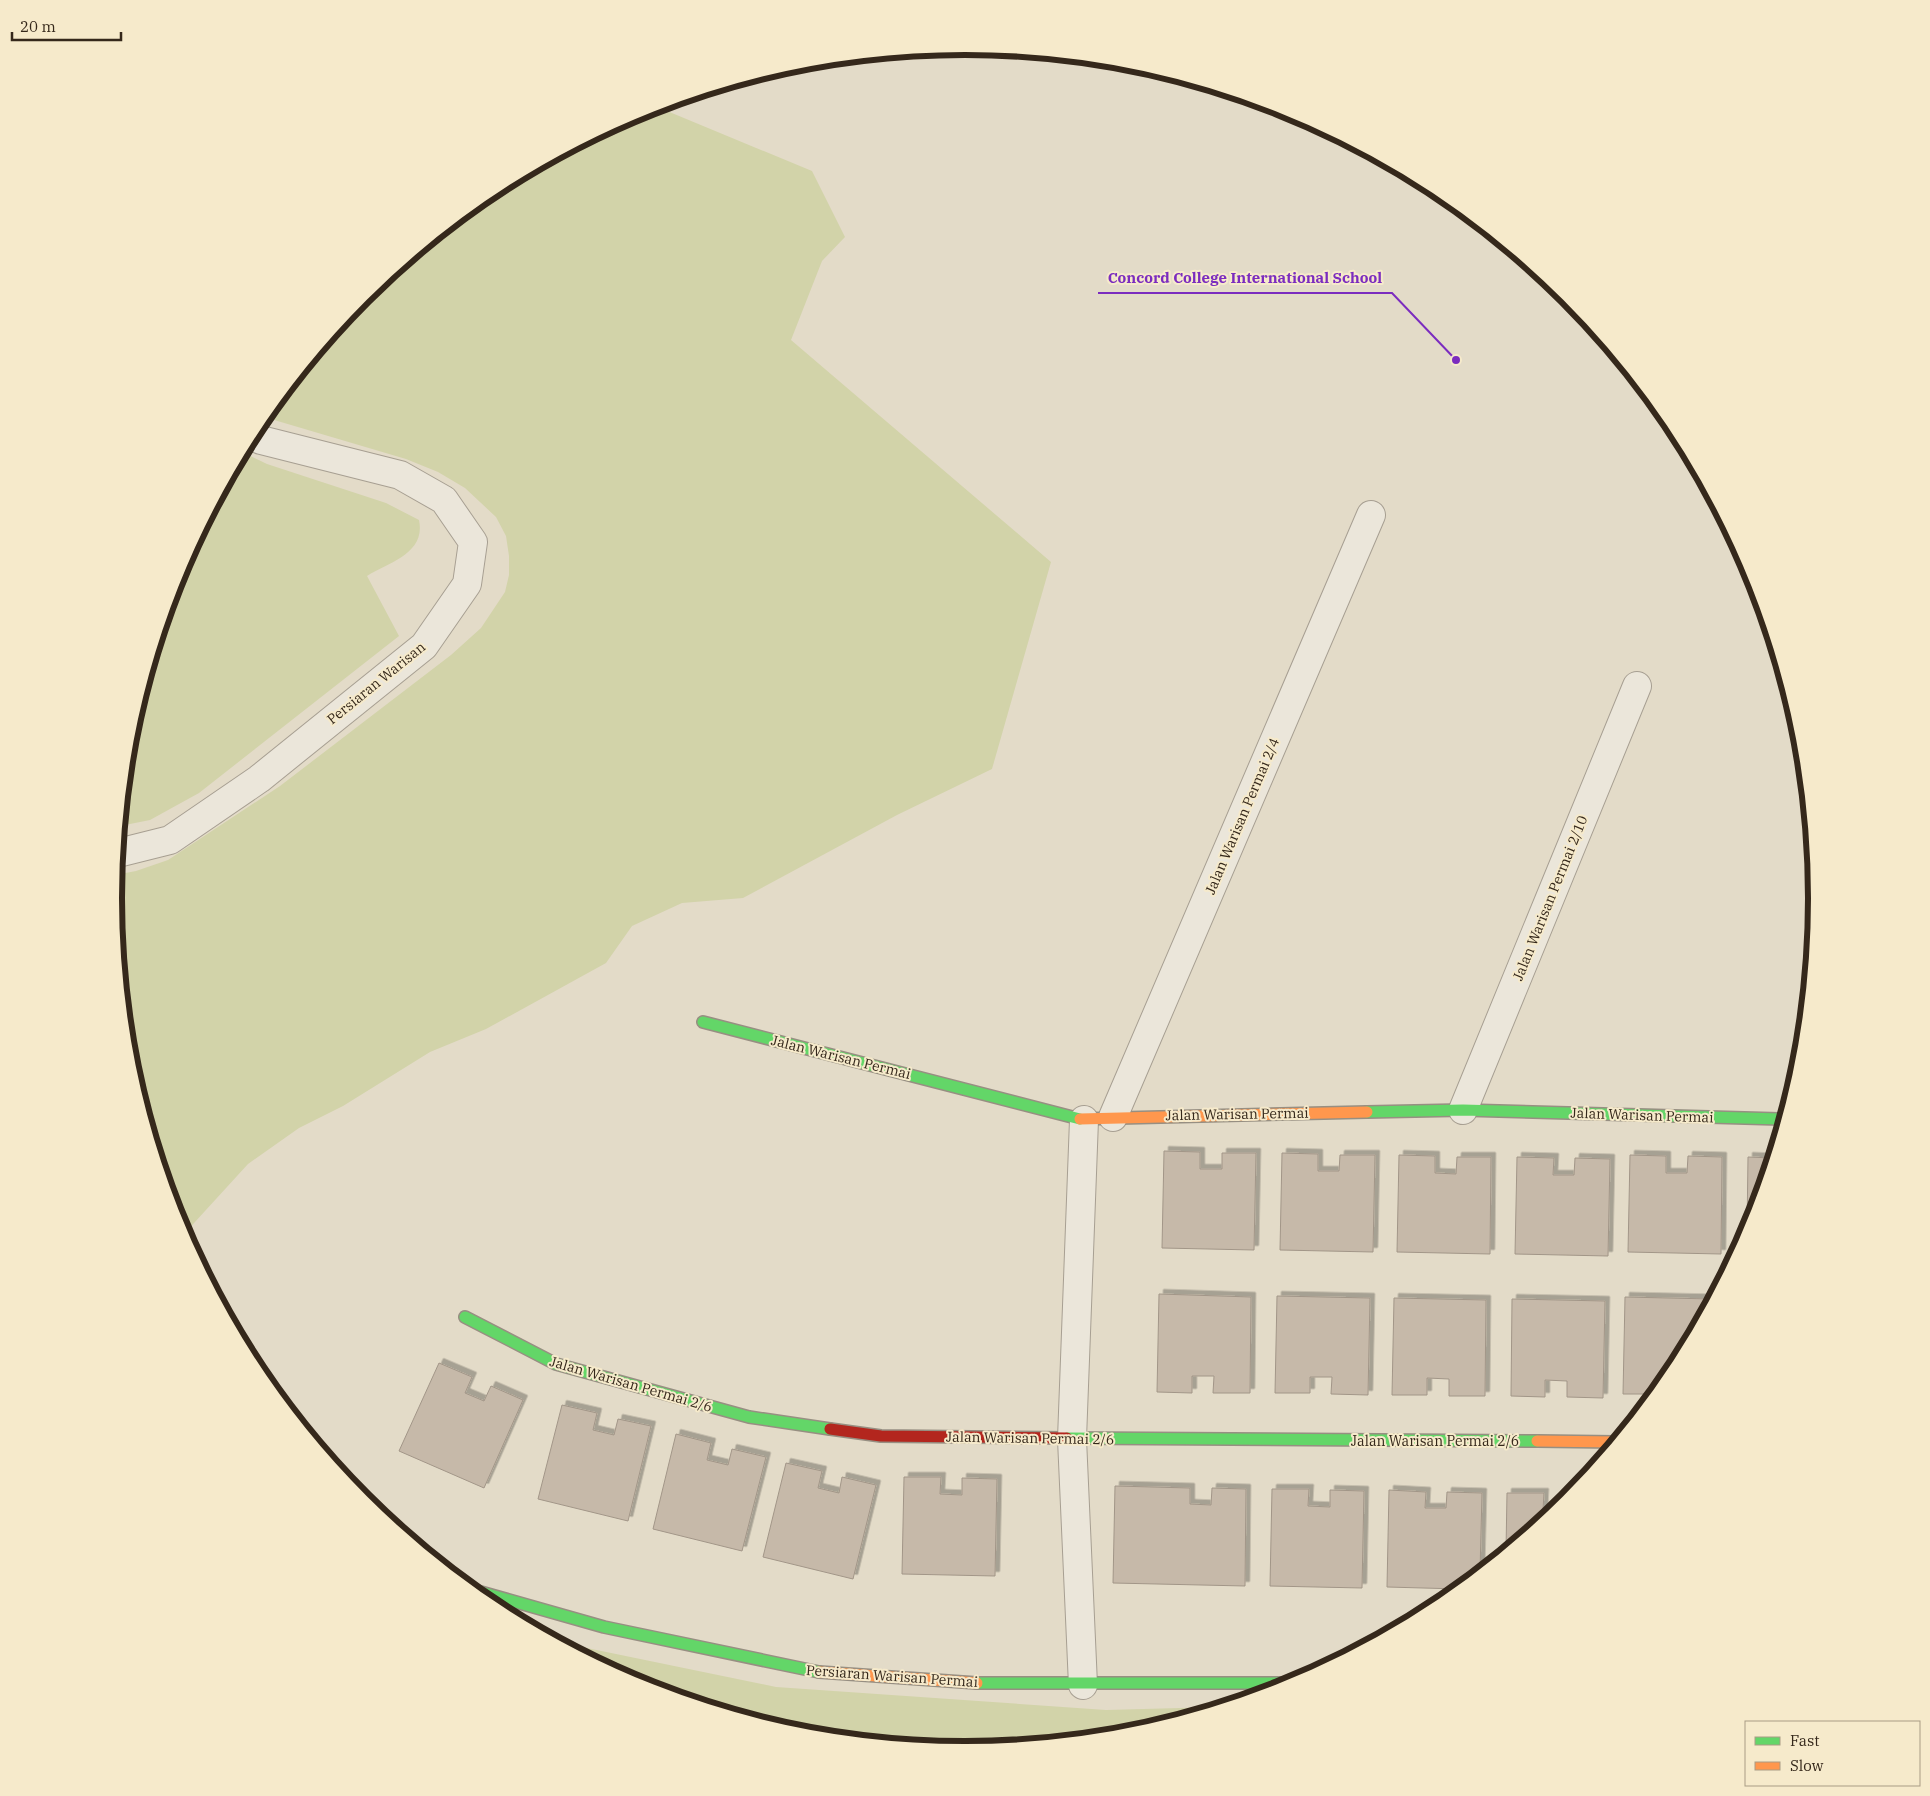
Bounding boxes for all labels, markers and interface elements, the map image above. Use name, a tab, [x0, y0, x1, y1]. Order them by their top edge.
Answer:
scale bar	[12, 10, 121, 42]
text: 20 m	[20, 17, 56, 36]
callout: Concord College International School	[1098, 263, 1392, 293]
text: Concord College International School	[1108, 268, 1382, 287]
street label: Persiaran Warisan	[323, 638, 429, 728]
street label: Jalan Warisan Permai 2/4	[1201, 735, 1283, 897]
street label: Jalan Warisan Permai 2/10	[1509, 813, 1591, 983]
street label: Jalan Warisan Permai	[769, 1031, 913, 1083]
street label: Jalan Warisan Permai	[1165, 1104, 1309, 1124]
street label: Jalan Warisan Permai	[1570, 1104, 1714, 1126]
street label: Jalan Warisan Permai 2/6	[548, 1352, 714, 1416]
street label: Jalan Warisan Permai 2/6	[946, 1428, 1114, 1448]
street label: Jalan Warisan Permai 2/6	[1351, 1432, 1519, 1450]
street label: Persiaran Warisan Permai	[805, 1661, 979, 1691]
legend	[1745, 1721, 1920, 1786]
text: Fast	[1790, 1731, 1820, 1750]
text: Slow	[1790, 1756, 1824, 1775]

